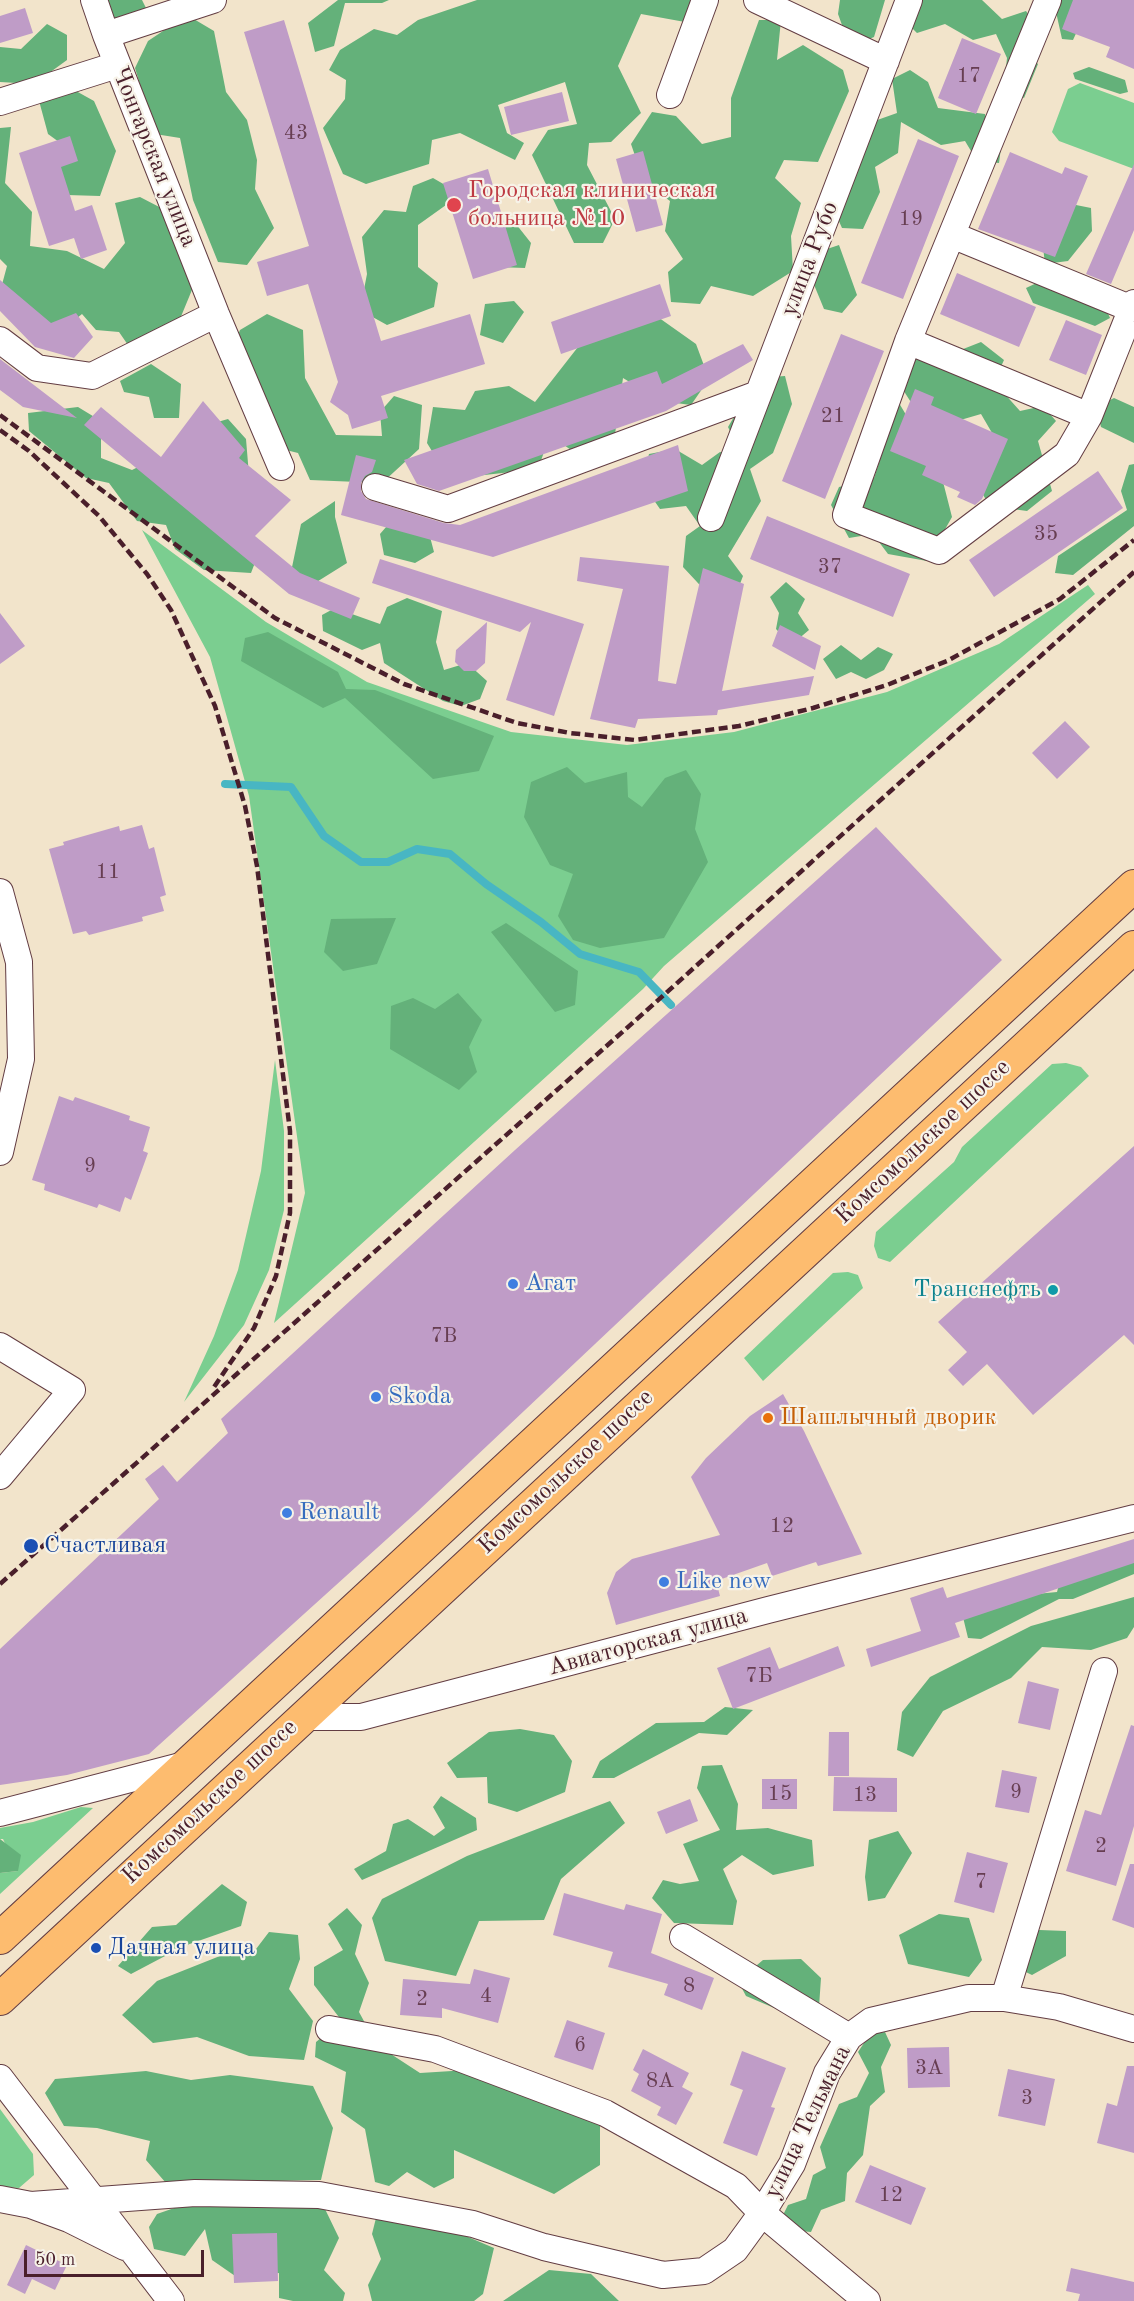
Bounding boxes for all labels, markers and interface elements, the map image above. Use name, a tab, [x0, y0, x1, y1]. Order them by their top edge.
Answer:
street label: Чонгарская улица	[105, 63, 203, 251]
house number: 17	[957, 63, 981, 89]
house number: 43	[284, 120, 308, 146]
place label: Городская клиническая больница №10	[468, 177, 716, 233]
marker: Городская клиническая больница №10	[445, 196, 463, 214]
street label: улица Рубо	[775, 197, 845, 321]
house number: 19	[899, 206, 923, 232]
house number: 21	[821, 403, 845, 429]
house number: 35	[1034, 521, 1058, 547]
house number: 37	[818, 554, 842, 580]
house number: 11	[96, 859, 120, 885]
street label: Комсомольское шоссе	[829, 1053, 1017, 1231]
house number: 9	[84, 1153, 96, 1179]
place label: Агат	[525, 1270, 576, 1298]
place label: Транснефть	[913, 1276, 1041, 1304]
marker: Агат	[506, 1277, 520, 1291]
marker: Транснефть	[1046, 1283, 1060, 1297]
house number: 7В	[431, 1323, 457, 1349]
place label: Skoda	[388, 1383, 452, 1411]
street label: Комсомольское шоссе	[472, 1383, 660, 1561]
marker: Skoda	[369, 1390, 383, 1404]
place label: Шашлычный дворик	[780, 1404, 996, 1432]
marker: Шашлычный дворик	[761, 1411, 775, 1425]
place label: Renault	[299, 1499, 380, 1527]
marker: Renault	[280, 1506, 294, 1520]
house number: 12	[770, 1513, 794, 1539]
place label: Счастливая	[44, 1532, 166, 1560]
marker: Счастливая	[22, 1537, 40, 1555]
place label: Like new	[676, 1568, 771, 1596]
marker: Like new	[657, 1575, 671, 1589]
street label: Авиаторская улица	[545, 1602, 751, 1682]
house number: 7Б	[745, 1663, 773, 1689]
street label: Комсомольское шоссе	[116, 1713, 304, 1891]
house number: 9	[1010, 1779, 1022, 1805]
house number: 15	[768, 1781, 792, 1807]
house number: 13	[853, 1782, 877, 1808]
house number: 2	[1095, 1833, 1107, 1859]
house number: 7	[975, 1869, 987, 1895]
place label: Дачная улица	[108, 1934, 255, 1962]
marker: Дачная улица	[89, 1941, 103, 1955]
house number: 8	[683, 1973, 695, 1999]
house number: 4	[480, 1983, 492, 2009]
house number: 2	[416, 1986, 428, 2012]
house number: 6	[574, 2032, 586, 2058]
street label: улица Тельмана	[758, 2040, 858, 2204]
house number: 3А	[915, 2055, 943, 2081]
house number: 8А	[646, 2068, 674, 2094]
house number: 3	[1021, 2085, 1033, 2111]
house number: 12	[879, 2182, 903, 2208]
scale bar	[27, 2238, 207, 2276]
text: 50 m	[35, 2251, 75, 2269]

